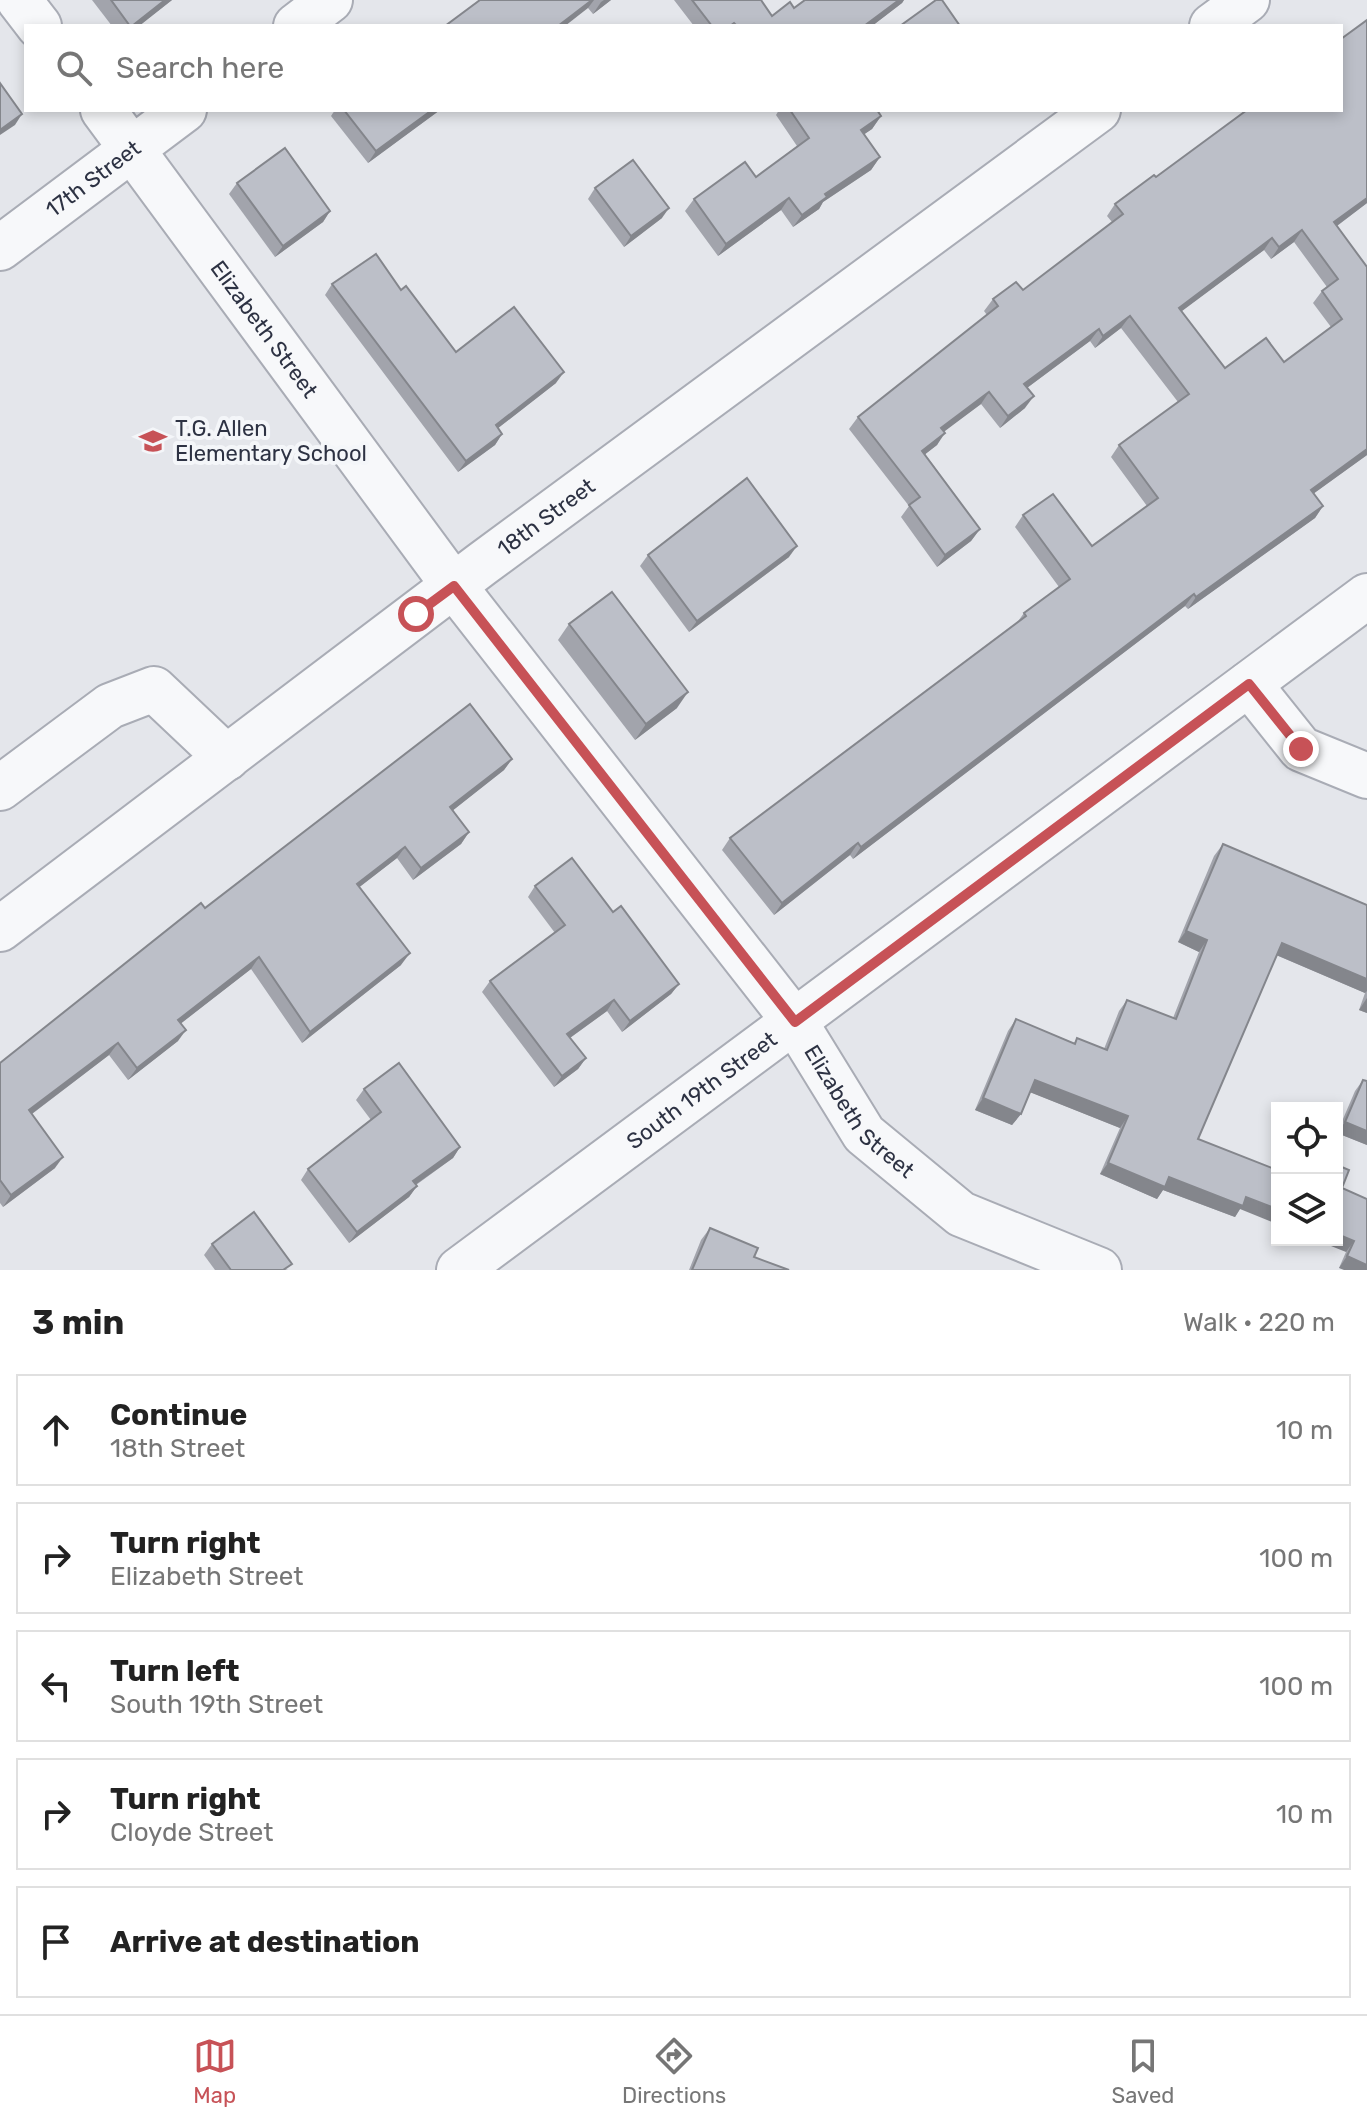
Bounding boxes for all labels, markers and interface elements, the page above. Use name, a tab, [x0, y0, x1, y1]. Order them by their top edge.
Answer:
search box	[24, 24, 1343, 112]
icon: search	[52, 46, 96, 90]
text: Search here	[116, 50, 284, 86]
street label: 17th Street	[40, 134, 146, 223]
street label: Elizabeth Street	[205, 255, 324, 403]
place label: T.G. Allen Elementary School	[175, 415, 367, 467]
school or university icon: T.G. Allen Elementary School	[138, 426, 168, 456]
street label: 18th Street	[492, 472, 600, 562]
route start	[398, 596, 434, 632]
route end	[1283, 731, 1319, 767]
street label: South 19th Street	[621, 1025, 782, 1155]
street label: Elizabeth Street	[799, 1040, 920, 1184]
map controls	[1271, 1102, 1343, 1246]
button: locate	[1271, 1102, 1343, 1174]
button: layers	[1271, 1174, 1343, 1246]
text: 3 min	[32, 1302, 124, 1343]
text: Walk · 220 m	[1183, 1307, 1335, 1338]
text: Continue	[110, 1397, 247, 1433]
icon: ahead	[34, 1408, 78, 1452]
text: 10 m	[1276, 1415, 1333, 1446]
text: 18th Street	[110, 1433, 245, 1464]
text: Turn right	[110, 1525, 261, 1561]
icon: right	[34, 1536, 78, 1580]
text: 100 m	[1259, 1543, 1333, 1574]
text: Elizabeth Street	[110, 1561, 303, 1592]
text: Turn left	[110, 1653, 240, 1689]
icon: left	[34, 1664, 78, 1708]
text: 100 m	[1259, 1671, 1333, 1702]
text: South 19th Street	[110, 1689, 323, 1720]
text: Turn right	[110, 1781, 261, 1817]
icon: right	[34, 1792, 78, 1836]
text: 10 m	[1276, 1799, 1333, 1830]
text: Cloyde Street	[110, 1817, 274, 1848]
icon: arrive	[34, 1920, 78, 1964]
text: Arrive at destination	[110, 1924, 420, 1960]
tab: Map	[193, 2034, 237, 2109]
tab: Directions	[622, 2034, 726, 2109]
tab: Saved	[1112, 2034, 1174, 2109]

